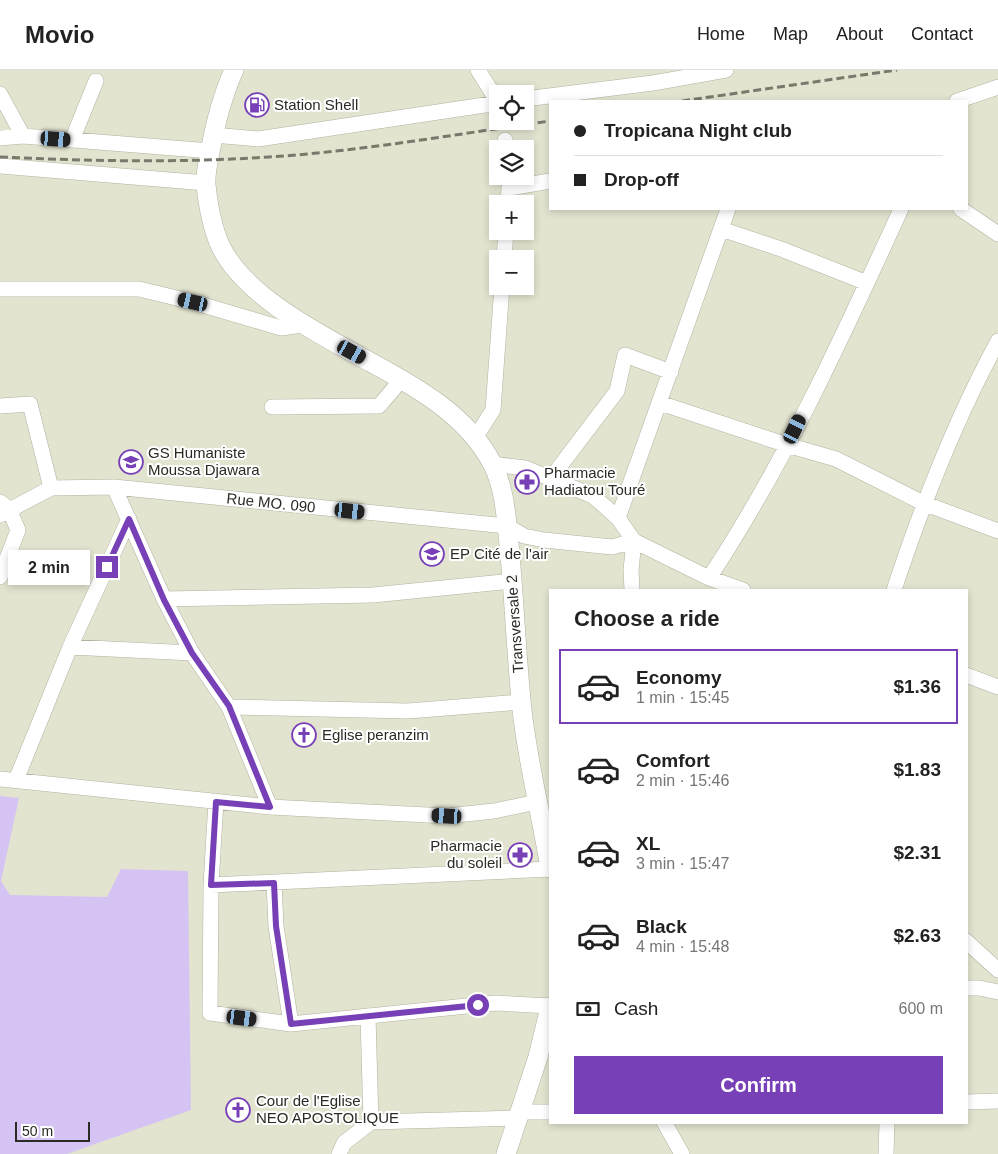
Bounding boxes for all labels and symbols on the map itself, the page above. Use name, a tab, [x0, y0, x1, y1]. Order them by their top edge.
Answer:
fuel station icon: Station Shell	[244, 92, 270, 118]
place label: Station Shell	[274, 96, 358, 113]
car	[40, 130, 71, 148]
car	[176, 291, 209, 313]
car	[335, 338, 368, 366]
car	[781, 412, 808, 446]
place label: GS Humaniste Moussa Djawara	[148, 444, 260, 478]
school or university icon: GS Humaniste Moussa Djawara	[118, 449, 144, 475]
place label: Pharmacie Hadiatou Touré	[544, 464, 645, 498]
pharmacy icon: Pharmacie Hadiatou Touré	[514, 469, 540, 495]
street label: Rue MO. 090	[226, 489, 316, 516]
car	[334, 502, 365, 520]
school or university icon: EP Cité de l'air	[419, 541, 445, 567]
place label: EP Cité de l'air	[450, 545, 548, 562]
callout: 2 min	[7, 550, 90, 584]
route end	[96, 556, 118, 578]
street label: Transversale 2	[503, 574, 526, 674]
church icon: Eglise peranzim	[291, 722, 317, 748]
place label: Eglise peranzim	[322, 726, 429, 743]
car	[431, 808, 462, 824]
place label: Pharmacie du soleil	[430, 837, 502, 871]
pharmacy icon: Pharmacie du soleil	[507, 842, 533, 868]
route start	[467, 994, 489, 1016]
car	[226, 1009, 257, 1027]
place label: Cour de l'Eglise NEO APOSTOLIQUE	[256, 1092, 399, 1126]
church icon: Cour de l'Eglise NEO APOSTOLIQUE	[225, 1097, 251, 1123]
scale bar	[15, 1119, 90, 1142]

